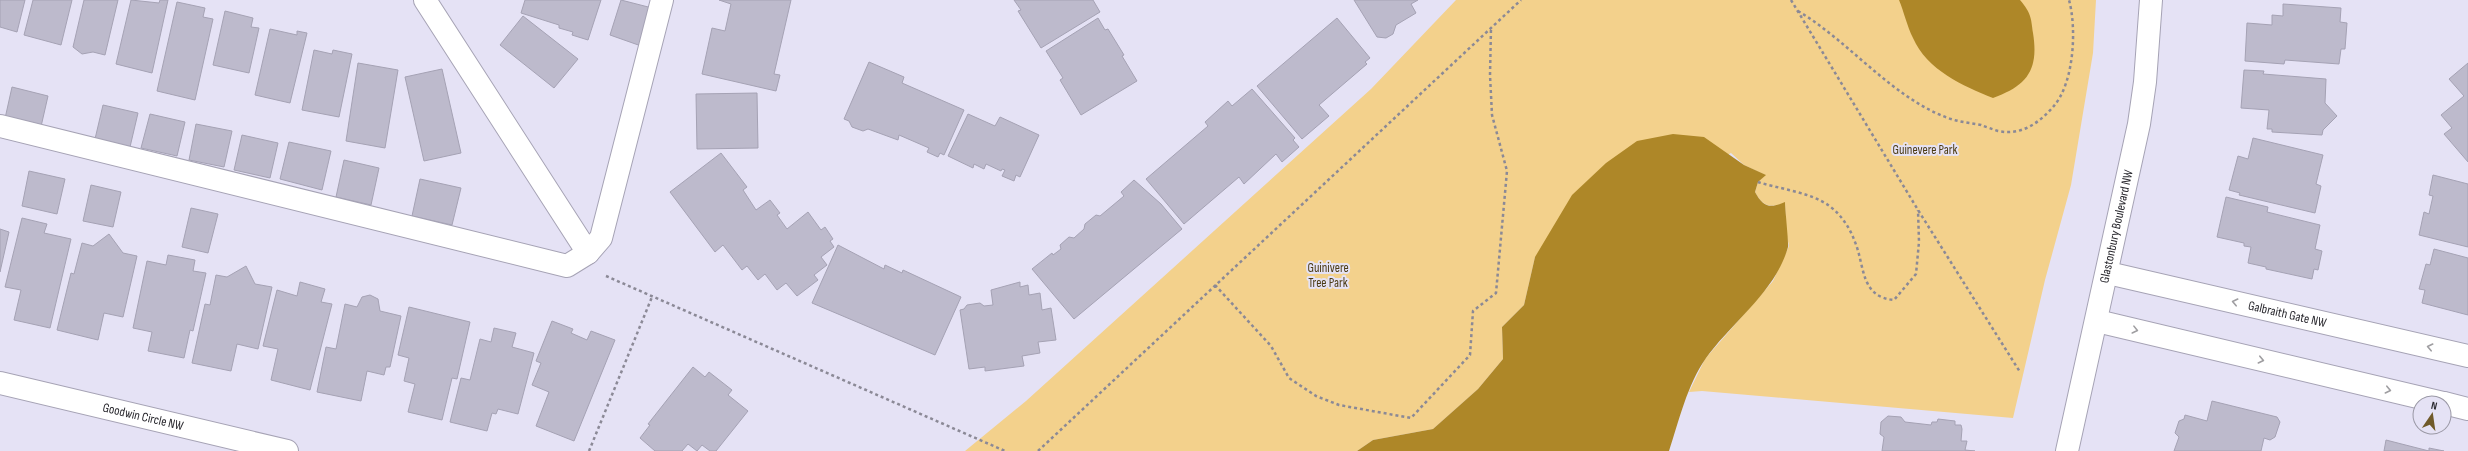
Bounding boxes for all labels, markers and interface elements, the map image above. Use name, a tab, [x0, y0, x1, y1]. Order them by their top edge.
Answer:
park label: Guinevere Park	[1892, 142, 1958, 158]
street label: Glastonbury Boulevard NW	[2096, 168, 2137, 284]
park label: Guinivere Tree Park	[1307, 260, 1349, 291]
street label: Galbraith Gate NW	[2247, 298, 2328, 331]
one-way arrow	[2232, 299, 2238, 307]
one-way arrow	[2131, 326, 2138, 334]
one-way arrow	[2427, 344, 2433, 352]
one-way arrow	[2257, 355, 2264, 364]
one-way arrow	[2384, 385, 2391, 393]
north arrow	[2412, 395, 2452, 435]
text: N	[2430, 399, 2439, 413]
street label: Goodwin Circle NW	[101, 400, 186, 434]

